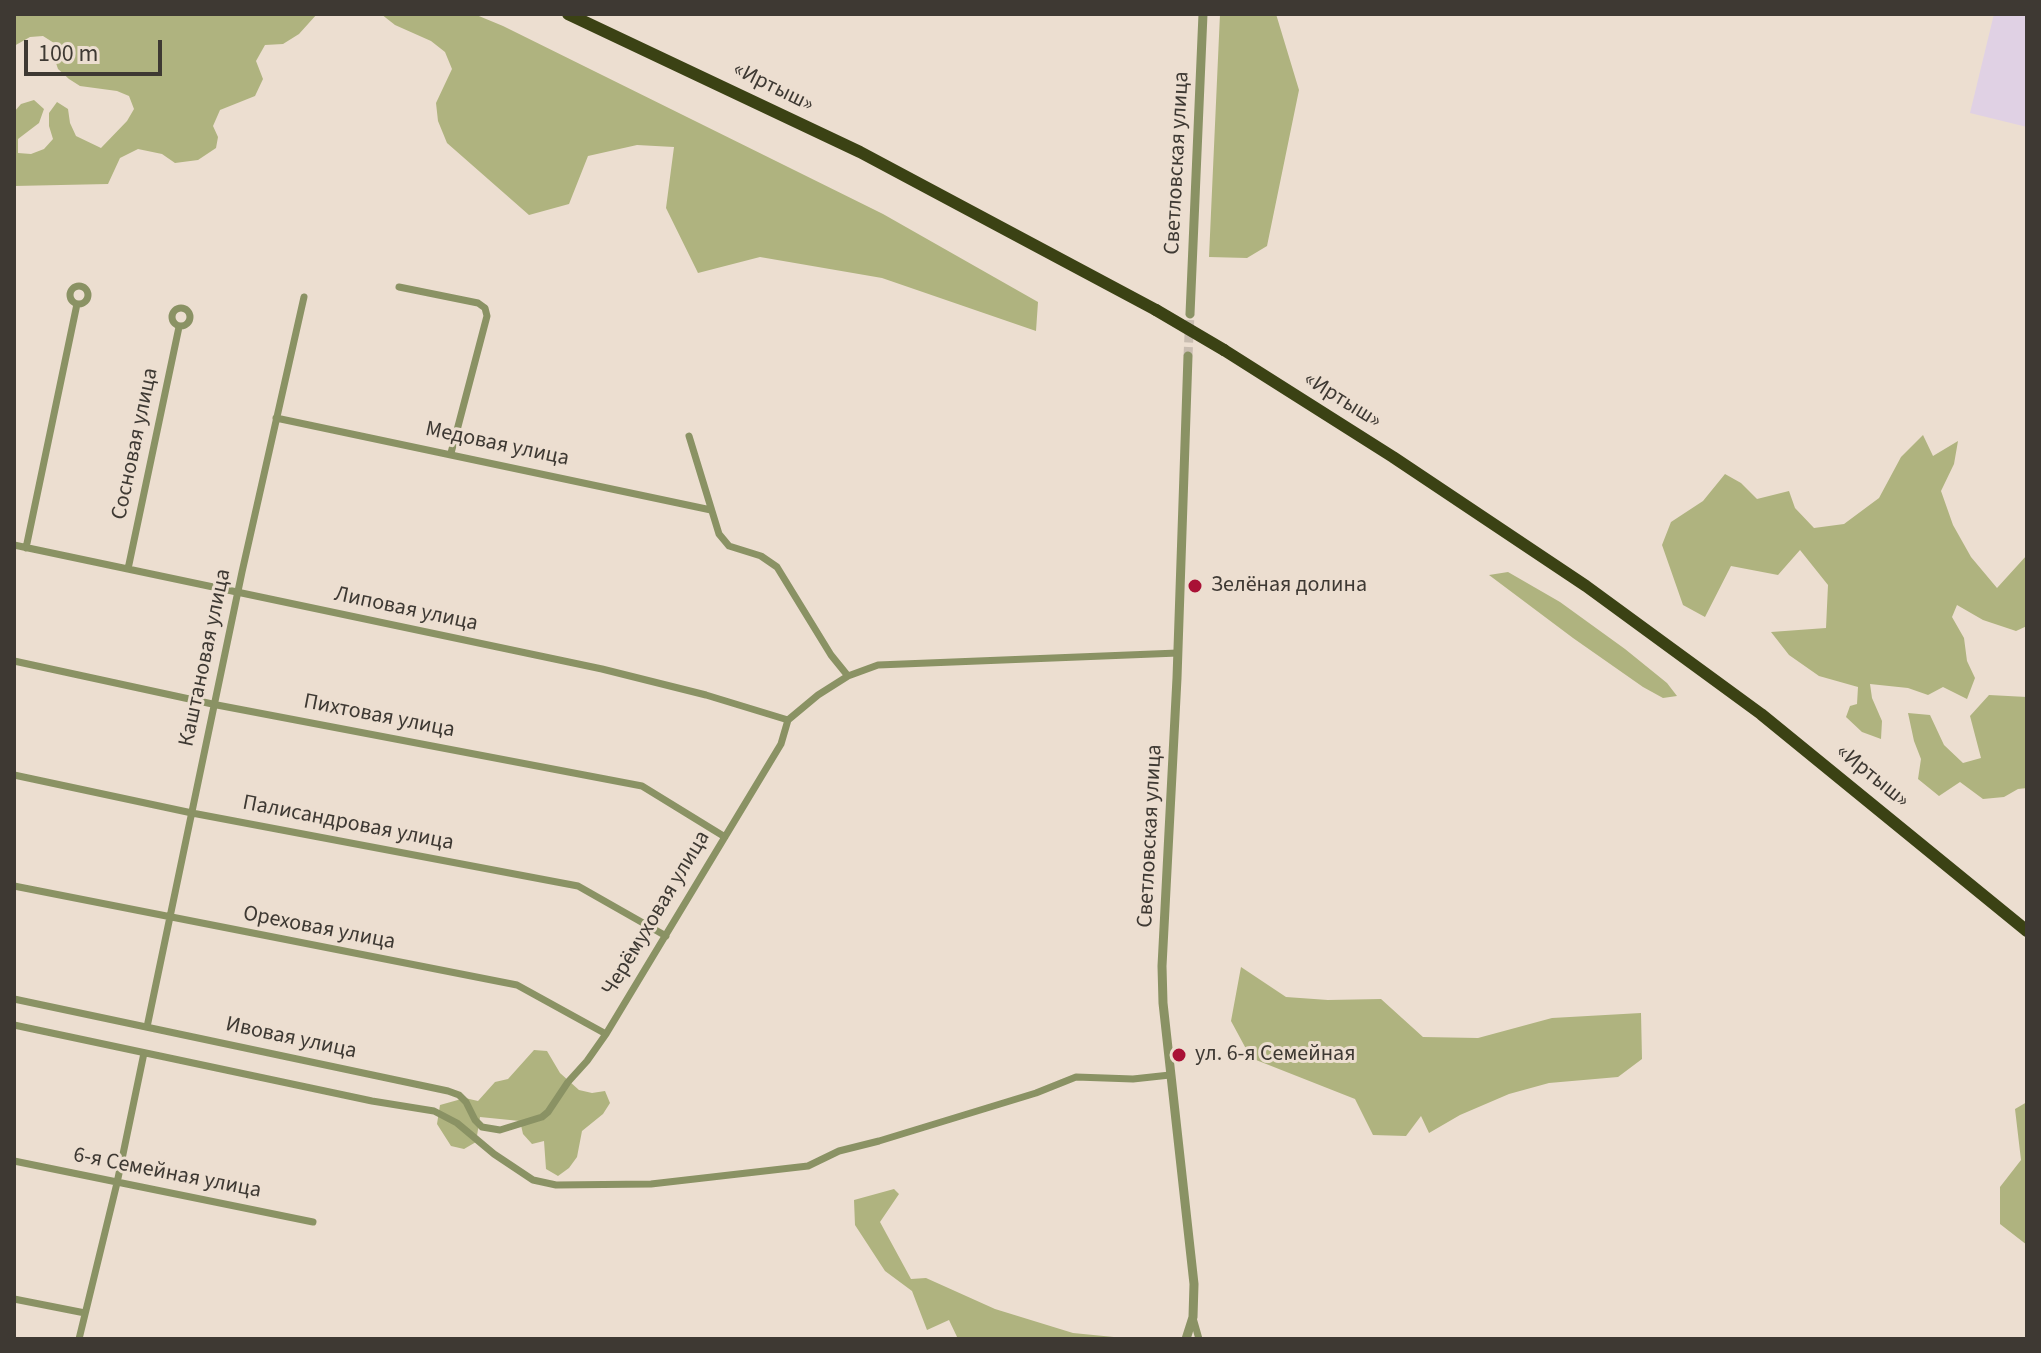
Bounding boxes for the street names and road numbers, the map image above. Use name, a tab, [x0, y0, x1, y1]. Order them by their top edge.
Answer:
street label: «Иртыш»	[728, 57, 818, 119]
street label: Светловская улица	[1160, 71, 1196, 255]
street label: Сосновая улица	[107, 366, 165, 522]
street label: «Иртыш»	[1298, 367, 1386, 435]
street label: Медовая улица	[423, 417, 571, 473]
street label: Каштановая улица	[174, 567, 238, 749]
street label: Липовая улица	[332, 582, 480, 638]
street label: Пихтовая улица	[301, 689, 457, 745]
street label: «Иртыш»	[1830, 739, 1914, 815]
street label: Светловская улица	[1133, 744, 1169, 928]
street label: Палисандровая улица	[240, 791, 456, 857]
street label: Черёмуховая улица	[597, 827, 717, 1001]
street label: Ореховая улица	[241, 901, 397, 957]
street label: Ивовая улица	[223, 1012, 359, 1066]
street label: 6-я Семейная улица	[71, 1143, 263, 1205]

